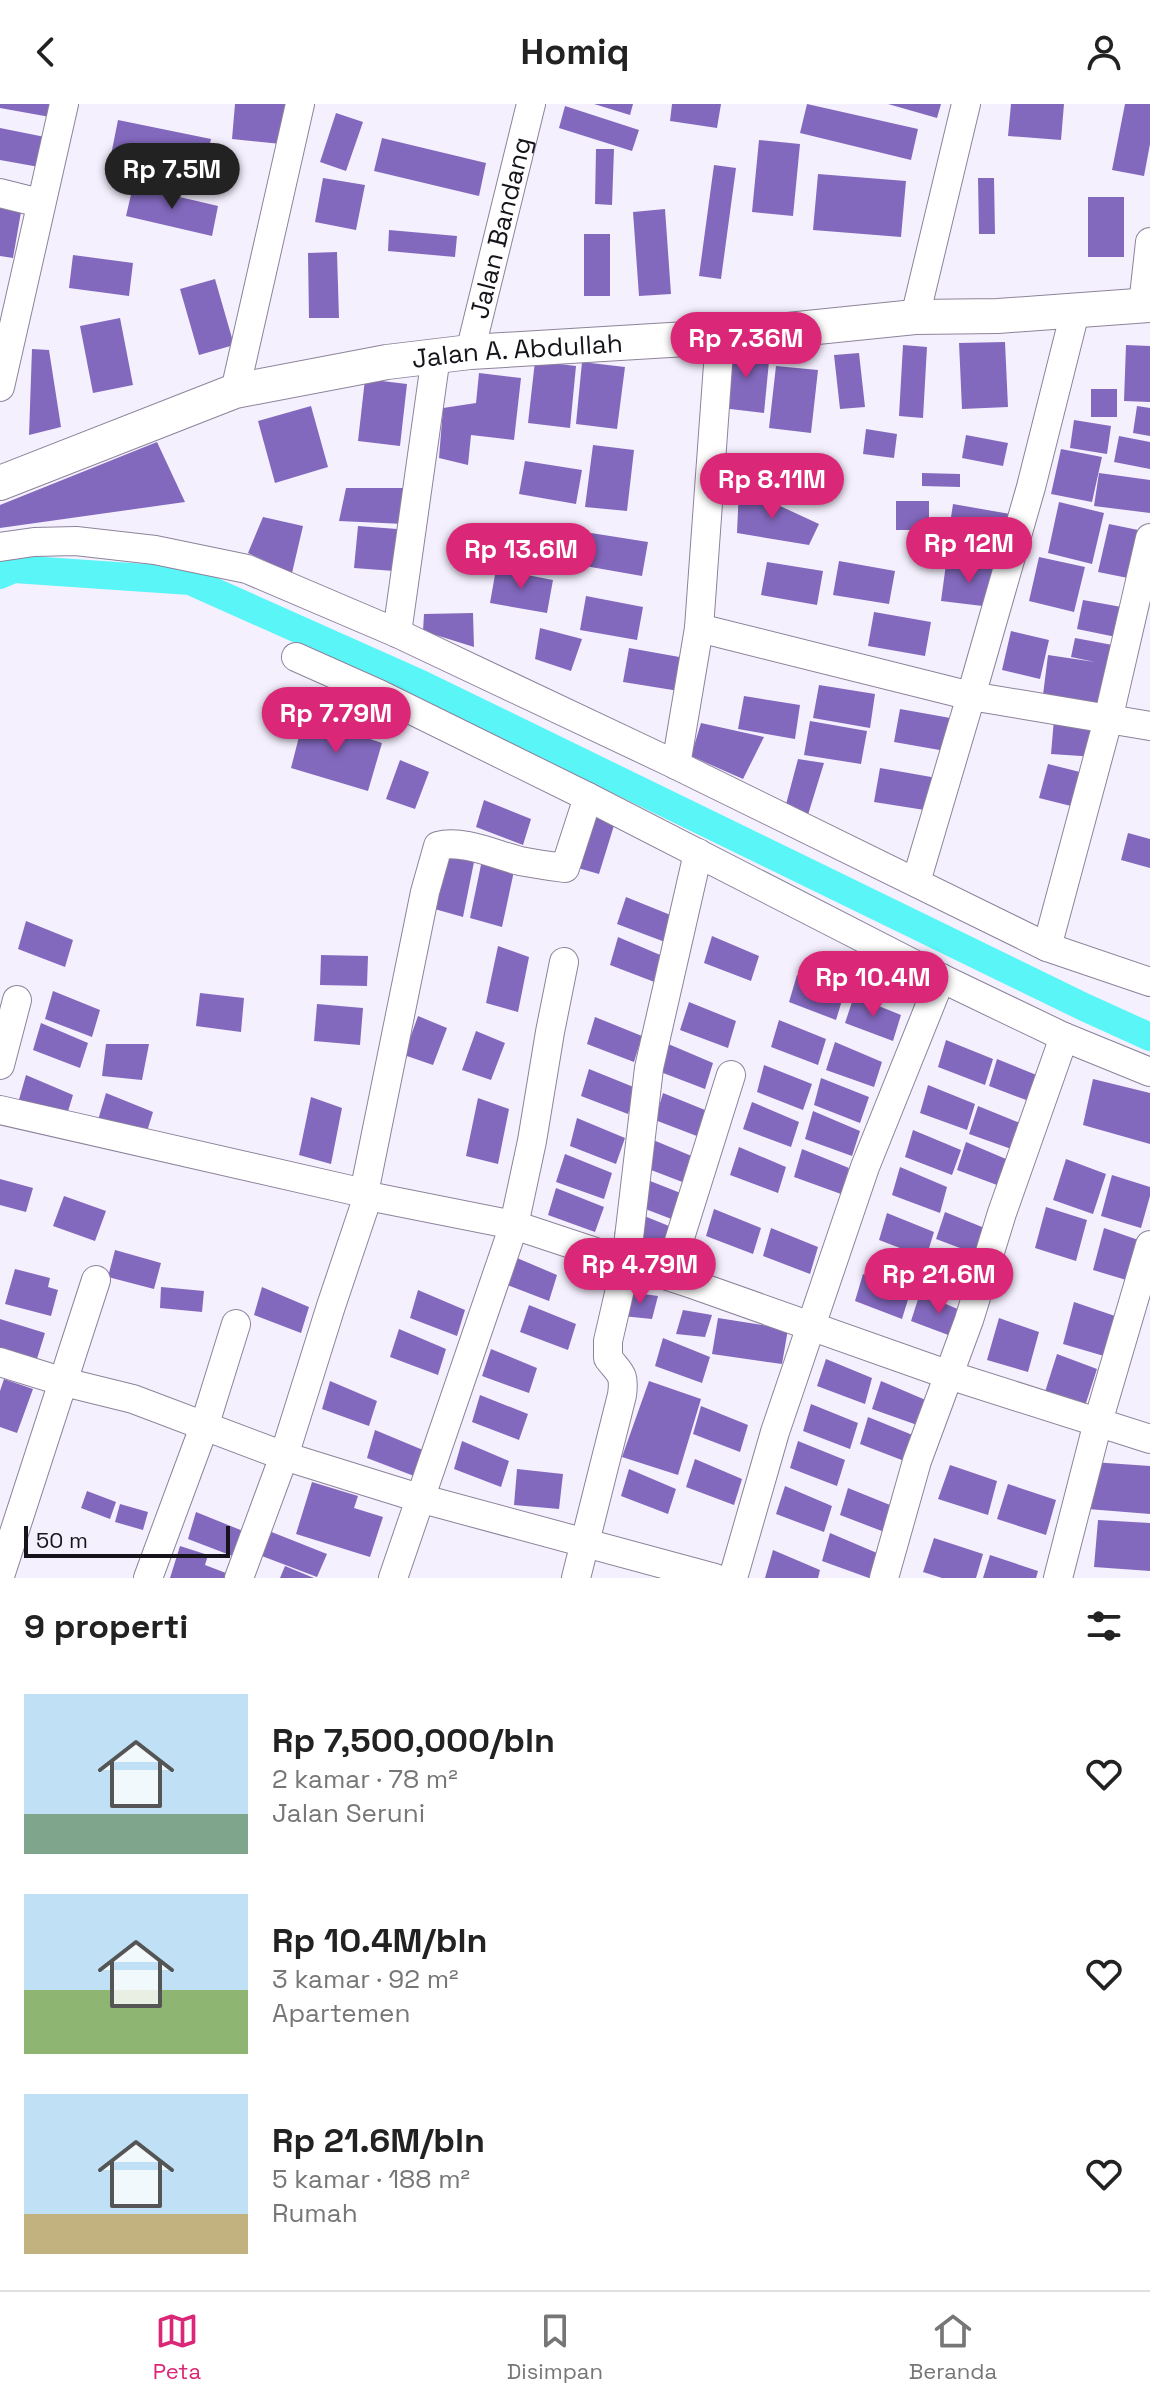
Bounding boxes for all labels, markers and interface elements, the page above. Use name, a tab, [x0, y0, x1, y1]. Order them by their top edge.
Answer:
text: Homiq	[521, 29, 629, 75]
icon: back	[24, 30, 68, 74]
icon: person	[1082, 30, 1126, 74]
street label: Jalan Bandang	[462, 133, 539, 322]
pin: Rp 7.5M	[98, 143, 246, 211]
text: Rp 7.5M	[123, 152, 221, 186]
pin: Rp 7.36M	[663, 312, 829, 380]
text: Rp 7.36M	[689, 321, 803, 355]
street label: Jalan A. Abdullah	[410, 326, 624, 376]
pin: Rp 8.11M	[689, 453, 855, 521]
text: Rp 8.11M	[718, 462, 826, 496]
pin: Rp 12M	[904, 517, 1034, 585]
pin: Rp 13.6M	[438, 523, 604, 591]
text: Rp 12M	[924, 526, 1014, 560]
text: Rp 13.6M	[464, 532, 578, 566]
pin: Rp 7.79M	[253, 687, 419, 755]
text: Rp 7.79M	[280, 696, 392, 730]
pin: Rp 10.4M	[790, 951, 956, 1019]
text: Rp 10.4M	[815, 960, 931, 994]
pin: Rp 4.79M	[557, 1238, 723, 1306]
text: Rp 4.79M	[582, 1247, 698, 1281]
pin: Rp 21.6M	[856, 1248, 1022, 1316]
text: Rp 21.6M	[882, 1257, 996, 1291]
scale bar	[24, 1522, 230, 1558]
text: 50 m	[36, 1526, 88, 1554]
icon: filters	[1082, 1604, 1126, 1648]
text: 9 properti	[24, 1605, 188, 1648]
text: Rp 7,500,000/bln	[272, 1719, 555, 1762]
icon: home	[88, 1726, 184, 1822]
icon: heart	[1082, 1752, 1126, 1796]
text: 2 kamar · 78 m²	[272, 1762, 458, 1796]
text: Jalan Seruni	[272, 1796, 425, 1830]
text: Rp 10.4M/bln	[272, 1919, 487, 1962]
icon: home	[88, 1926, 184, 2022]
icon: heart	[1082, 1952, 1126, 1996]
text: 3 kamar · 92 m²	[272, 1962, 459, 1996]
text: Apartemen	[272, 1996, 410, 2030]
text: Rp 21.6M/bln	[272, 2119, 485, 2162]
icon: home	[88, 2126, 184, 2222]
icon: heart	[1082, 2152, 1126, 2196]
text: 5 kamar · 188 m²	[272, 2162, 470, 2196]
text: Rumah	[272, 2196, 358, 2230]
tab: Peta	[153, 2309, 201, 2385]
tab: Disimpan	[507, 2309, 603, 2385]
tab: Beranda	[909, 2309, 997, 2385]

